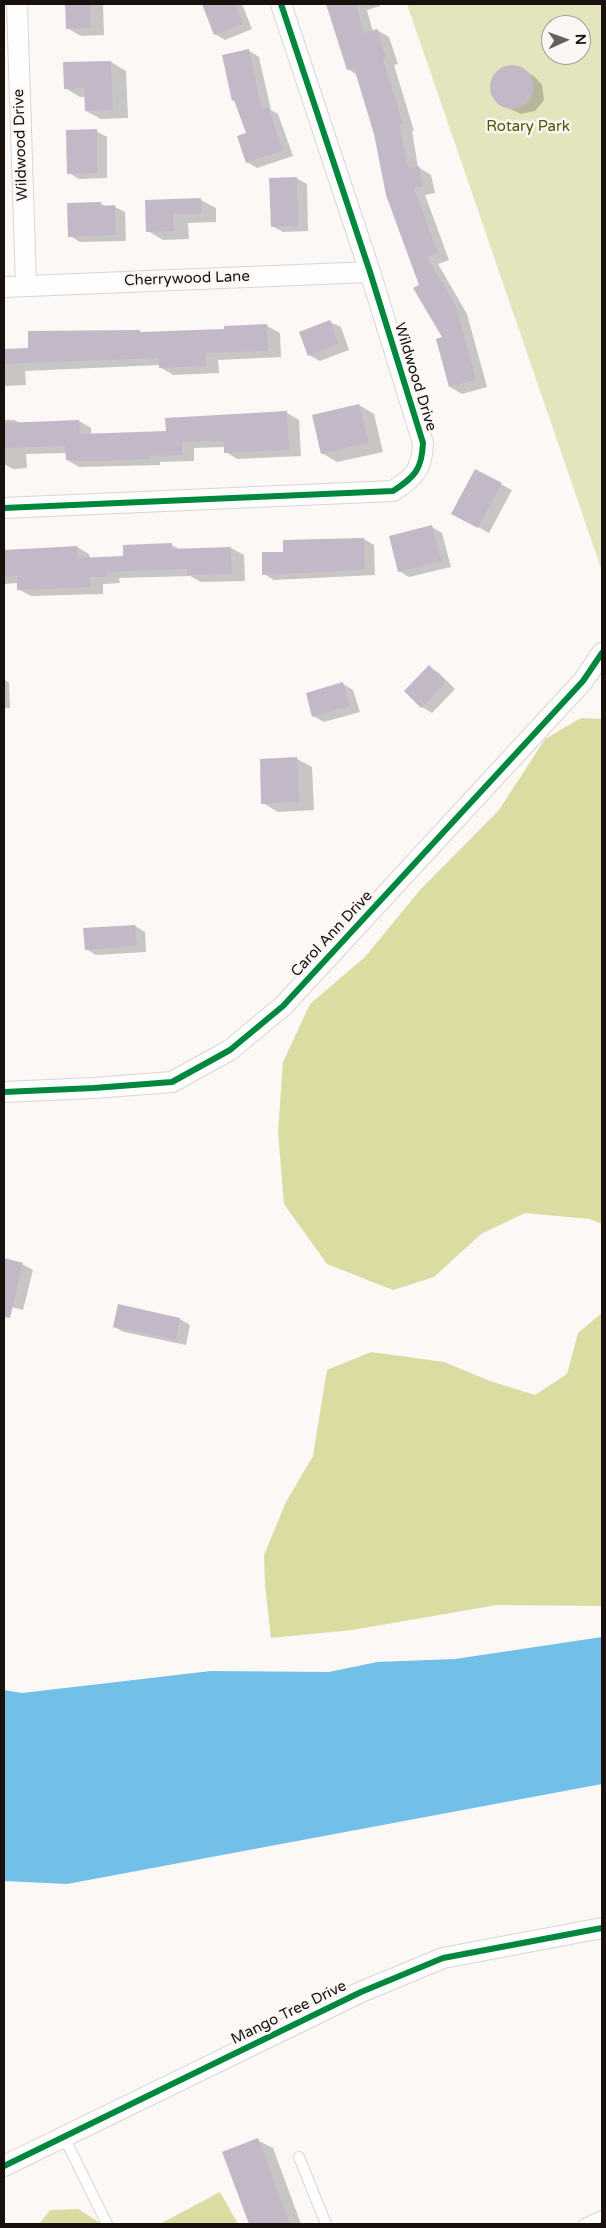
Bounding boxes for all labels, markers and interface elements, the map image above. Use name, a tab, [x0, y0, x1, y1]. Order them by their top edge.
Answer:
north arrow	[541, 15, 591, 65]
text: N	[572, 34, 589, 45]
street label: Wildwood Drive	[10, 89, 32, 201]
park label: Rotary Park	[486, 118, 570, 136]
street label: Cherrywood Lane	[124, 268, 250, 290]
street label: Wildwood Drive	[390, 321, 440, 433]
street label: Carol Ann Drive	[287, 887, 377, 981]
street label: Mango Tree Drive	[228, 1977, 350, 2049]

